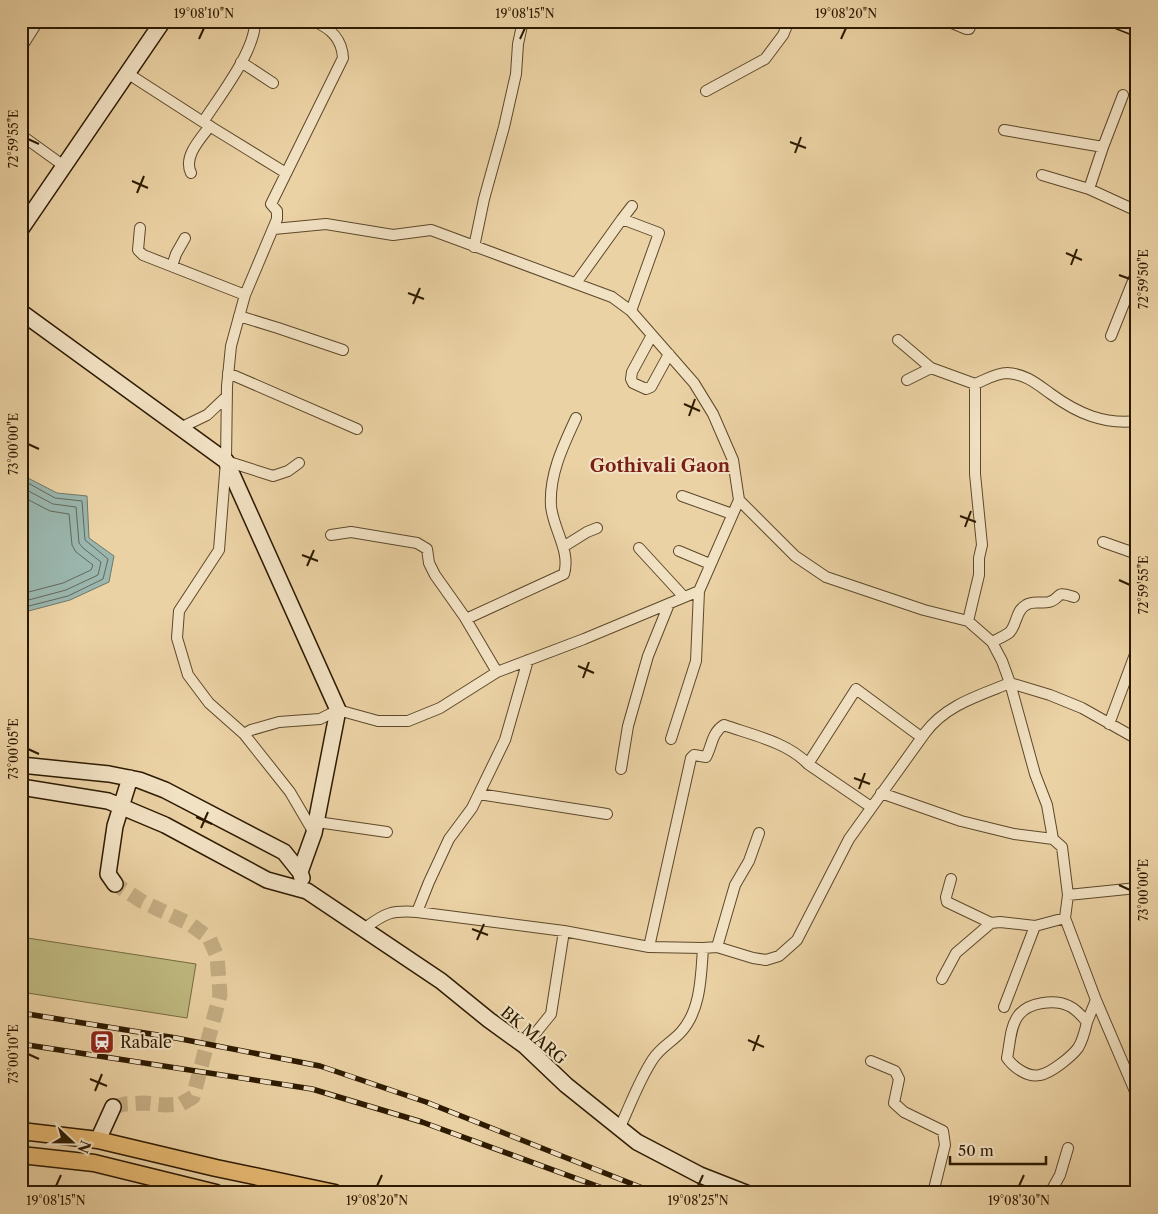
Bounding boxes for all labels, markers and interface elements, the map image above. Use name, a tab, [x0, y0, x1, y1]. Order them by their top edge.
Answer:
text: 19°08'10"N	[174, 6, 234, 21]
text: 19°08'15"N	[495, 6, 555, 21]
text: 19°08'20"N	[815, 6, 877, 21]
text: 72°59'55"E	[6, 110, 21, 168]
text: 72°59'50"E	[1136, 249, 1151, 309]
text: 73°00'00"E	[6, 413, 21, 475]
district label: Gothivali Gaon	[590, 455, 731, 477]
text: 72°59'55"E	[1136, 556, 1151, 614]
text: 73°00'05"E	[6, 718, 21, 780]
text: 73°00'00"E	[1136, 859, 1151, 921]
street label: BK MARG	[497, 1002, 571, 1068]
text: 73°00'10"E	[6, 1024, 21, 1084]
station icon: Rabale	[89, 1029, 115, 1055]
place label: Rabale	[120, 1032, 172, 1052]
north arrow	[48, 1116, 98, 1166]
scale bar	[950, 1134, 1047, 1166]
text: N	[73, 1138, 95, 1156]
text: 50 m	[958, 1141, 994, 1160]
text: 19°08'15"N	[26, 1193, 86, 1208]
text: 19°08'20"N	[346, 1193, 408, 1208]
text: 19°08'25"N	[667, 1193, 729, 1208]
text: 19°08'30"N	[988, 1193, 1050, 1208]

